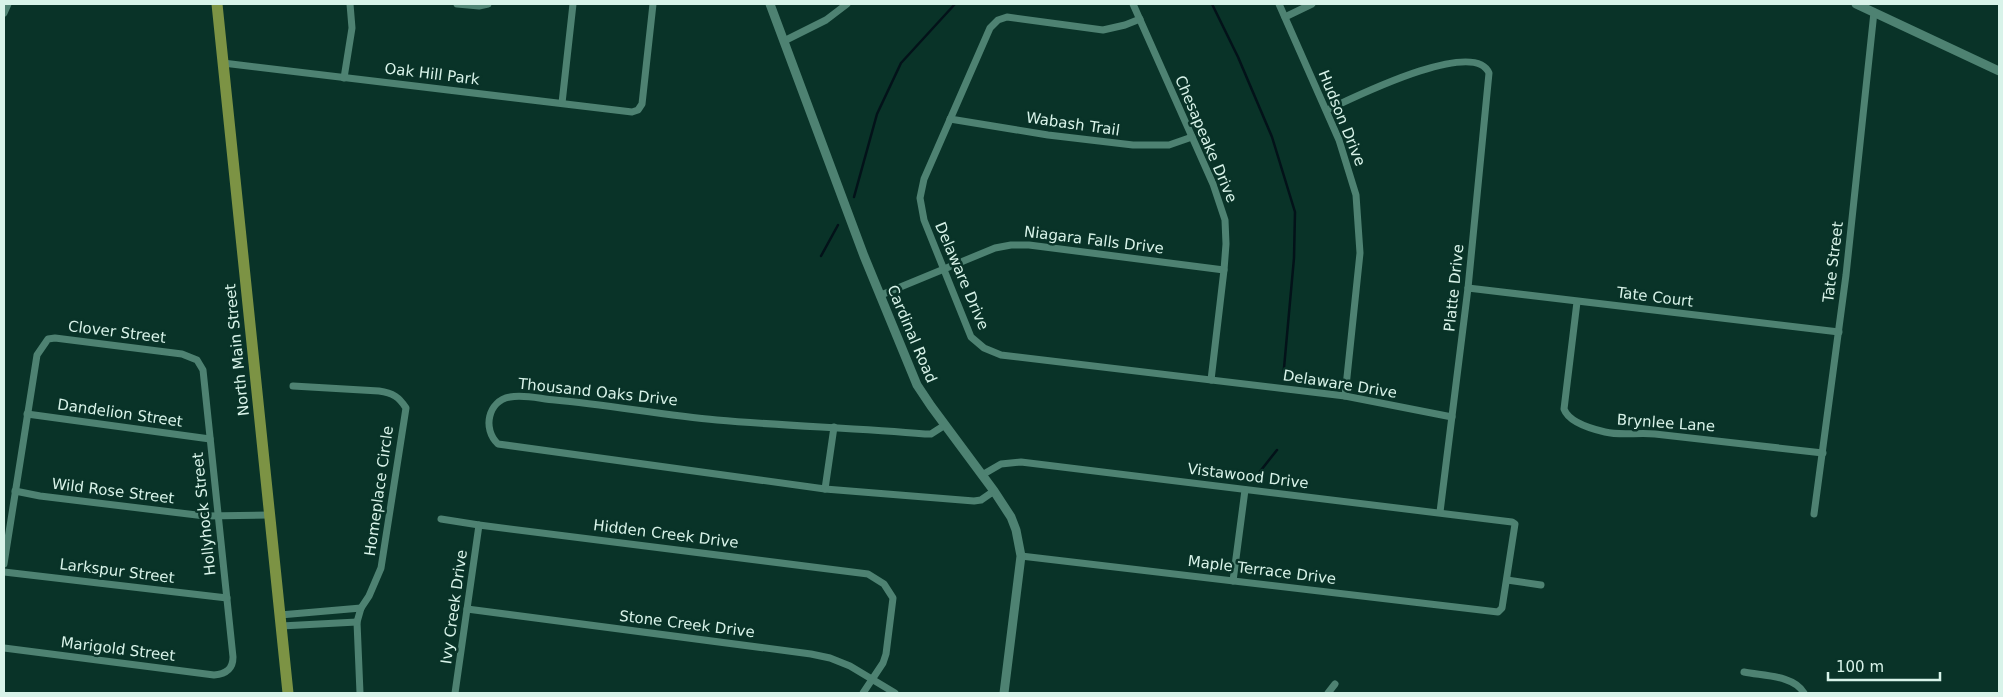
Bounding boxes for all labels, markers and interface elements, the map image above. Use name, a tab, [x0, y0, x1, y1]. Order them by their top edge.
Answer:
street label: Oak Hill Park	[384, 59, 481, 89]
street label: Hudson Drive	[1315, 68, 1369, 168]
street label: Chesapeake Drive	[1171, 73, 1241, 205]
street label: Wabash Trail	[1025, 109, 1121, 139]
street label: Delaware Drive	[931, 219, 993, 333]
street label: Tate Street	[1819, 220, 1847, 304]
street label: Niagara Falls Drive	[1023, 222, 1165, 258]
street label: Platte Drive	[1440, 243, 1468, 333]
street label: Cardinal Road	[883, 282, 941, 386]
street label: North Main Street	[221, 283, 253, 417]
street label: Tate Court	[1615, 283, 1694, 311]
street label: Clover Street	[67, 317, 167, 347]
street label: Delaware Drive	[1282, 366, 1398, 402]
street label: Thousand Oaks Drive	[516, 375, 679, 409]
street label: Dandelion Street	[56, 395, 184, 431]
street label: Brynlee Lane	[1616, 411, 1716, 435]
street label: Homeplace Circle	[361, 425, 397, 557]
street label: Hollyhock Street	[189, 451, 219, 576]
street label: Vistawood Drive	[1186, 460, 1310, 492]
street label: Wild Rose Street	[51, 475, 175, 507]
street label: Hidden Creek Drive	[592, 516, 740, 552]
street label: Ivy Creek Drive	[437, 549, 471, 665]
street label: Maple Terrace Drive	[1187, 552, 1337, 588]
street label: Larkspur Street	[58, 555, 176, 587]
street label: Stone Creek Drive	[618, 607, 756, 641]
street label: Marigold Street	[60, 633, 176, 665]
scale bar	[1828, 650, 1940, 682]
text: 100 m	[1836, 658, 1884, 676]

